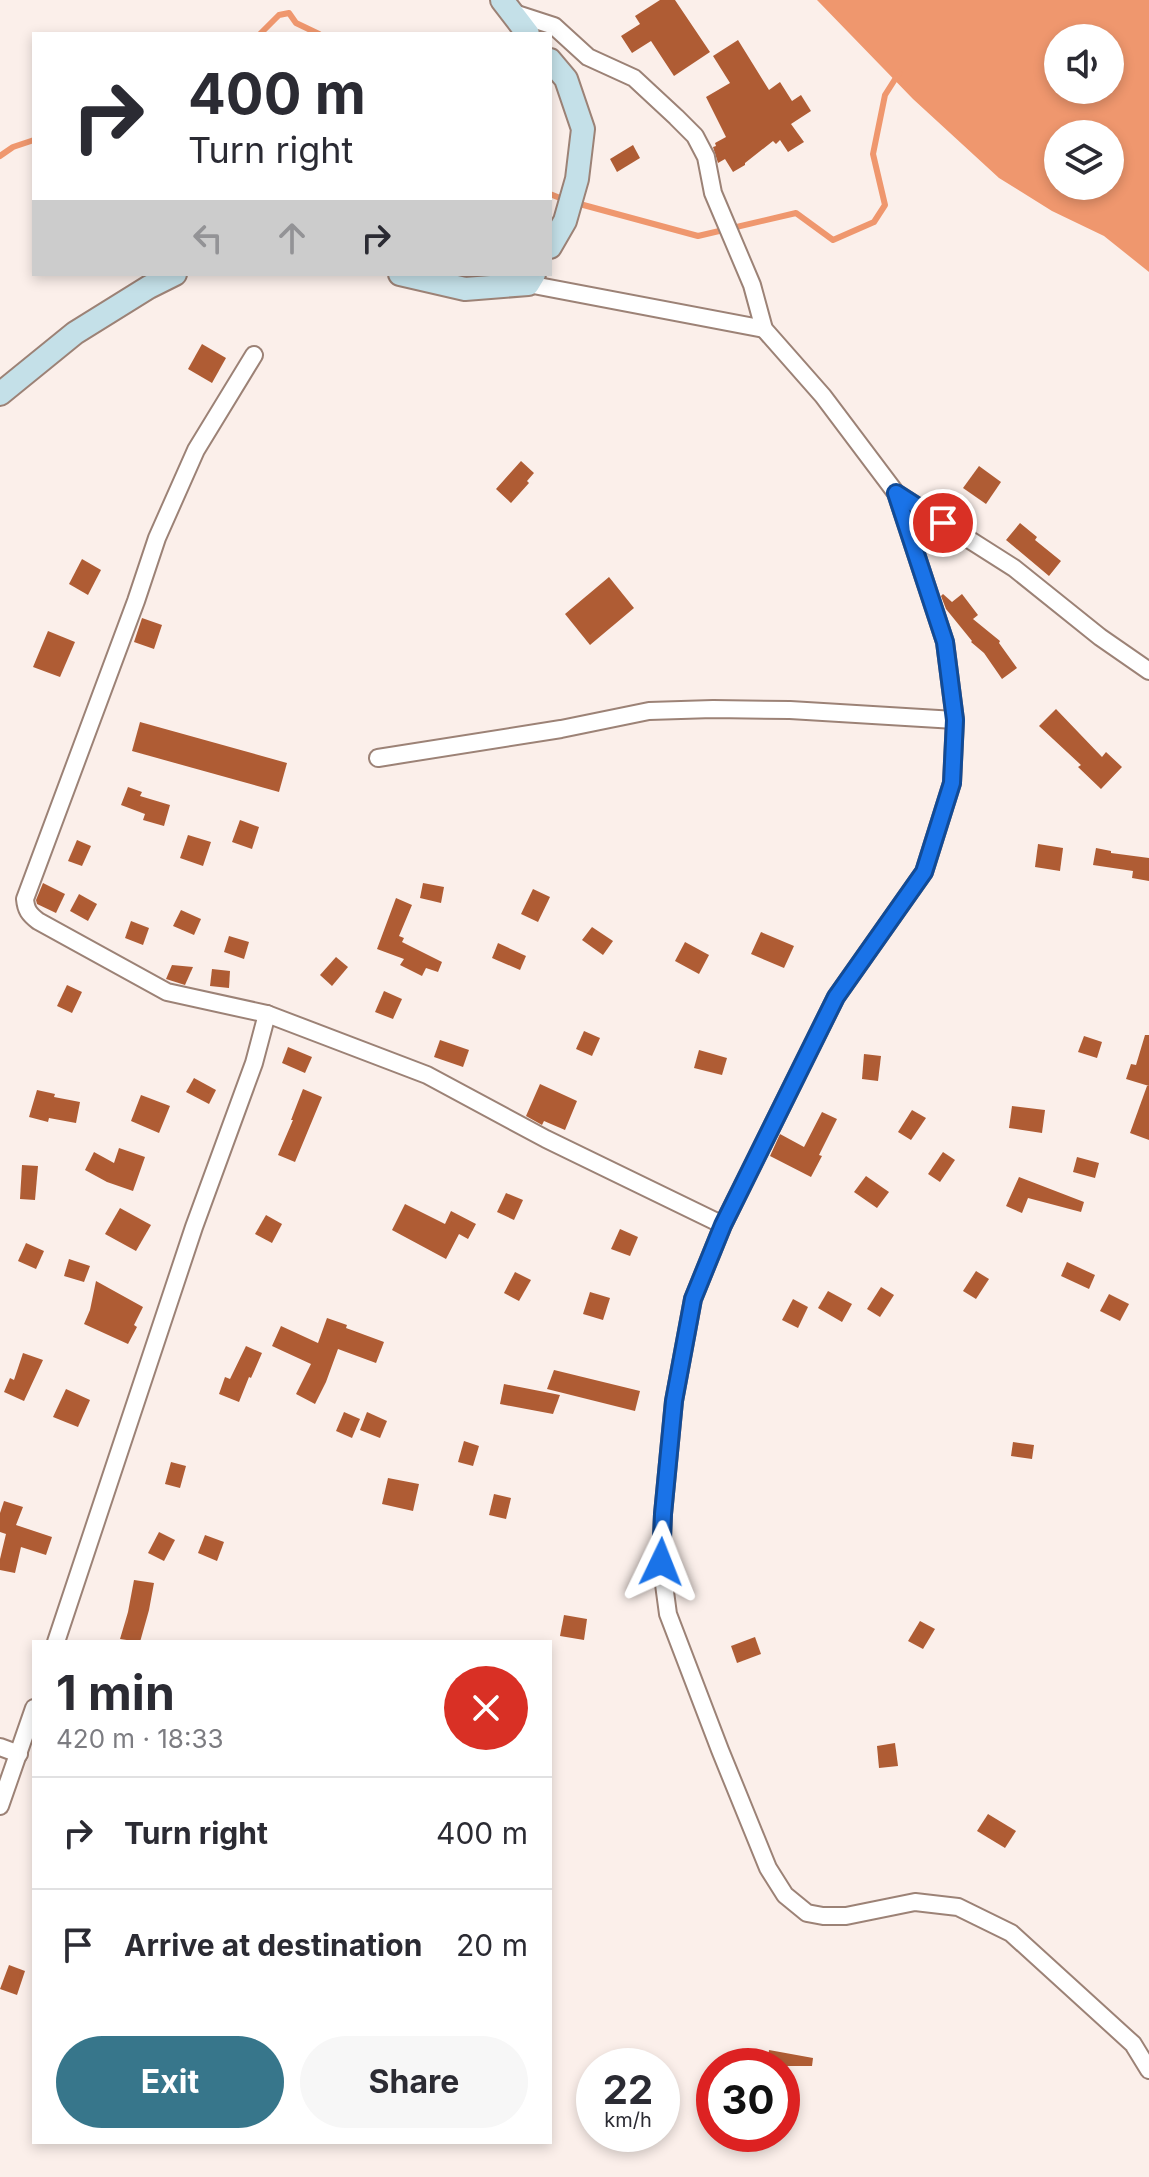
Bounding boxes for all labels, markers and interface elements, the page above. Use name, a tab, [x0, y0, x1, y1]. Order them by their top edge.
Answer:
map controls	[1044, 24, 1124, 200]
button: sound	[1044, 24, 1124, 104]
text: 400 m	[188, 60, 366, 128]
icon: right	[56, 64, 160, 168]
button: layers	[1044, 120, 1124, 200]
text: Turn right	[188, 128, 353, 172]
icon: left	[186, 216, 230, 260]
icon: ahead	[270, 216, 314, 260]
icon: right	[354, 216, 398, 260]
pin	[909, 489, 977, 557]
icon: arrive	[921, 501, 965, 545]
position arrow	[619, 1520, 703, 1604]
text: 1 min	[56, 1663, 175, 1722]
button: close	[444, 1666, 528, 1750]
text: 420 m · 18:33	[56, 1723, 224, 1754]
icon: right	[56, 1811, 100, 1855]
text: Turn right	[124, 1815, 268, 1851]
text: 400 m	[436, 1815, 528, 1851]
icon: arrive	[56, 1923, 100, 1967]
text: Arrive at destination	[124, 1927, 422, 1963]
text: 20 m	[456, 1927, 528, 1963]
button: Exit	[56, 2036, 284, 2128]
button: Share	[300, 2036, 528, 2128]
speed limit sign: 30	[696, 2048, 800, 2152]
text: 22	[603, 2065, 653, 2114]
text: km/h	[604, 2108, 652, 2132]

